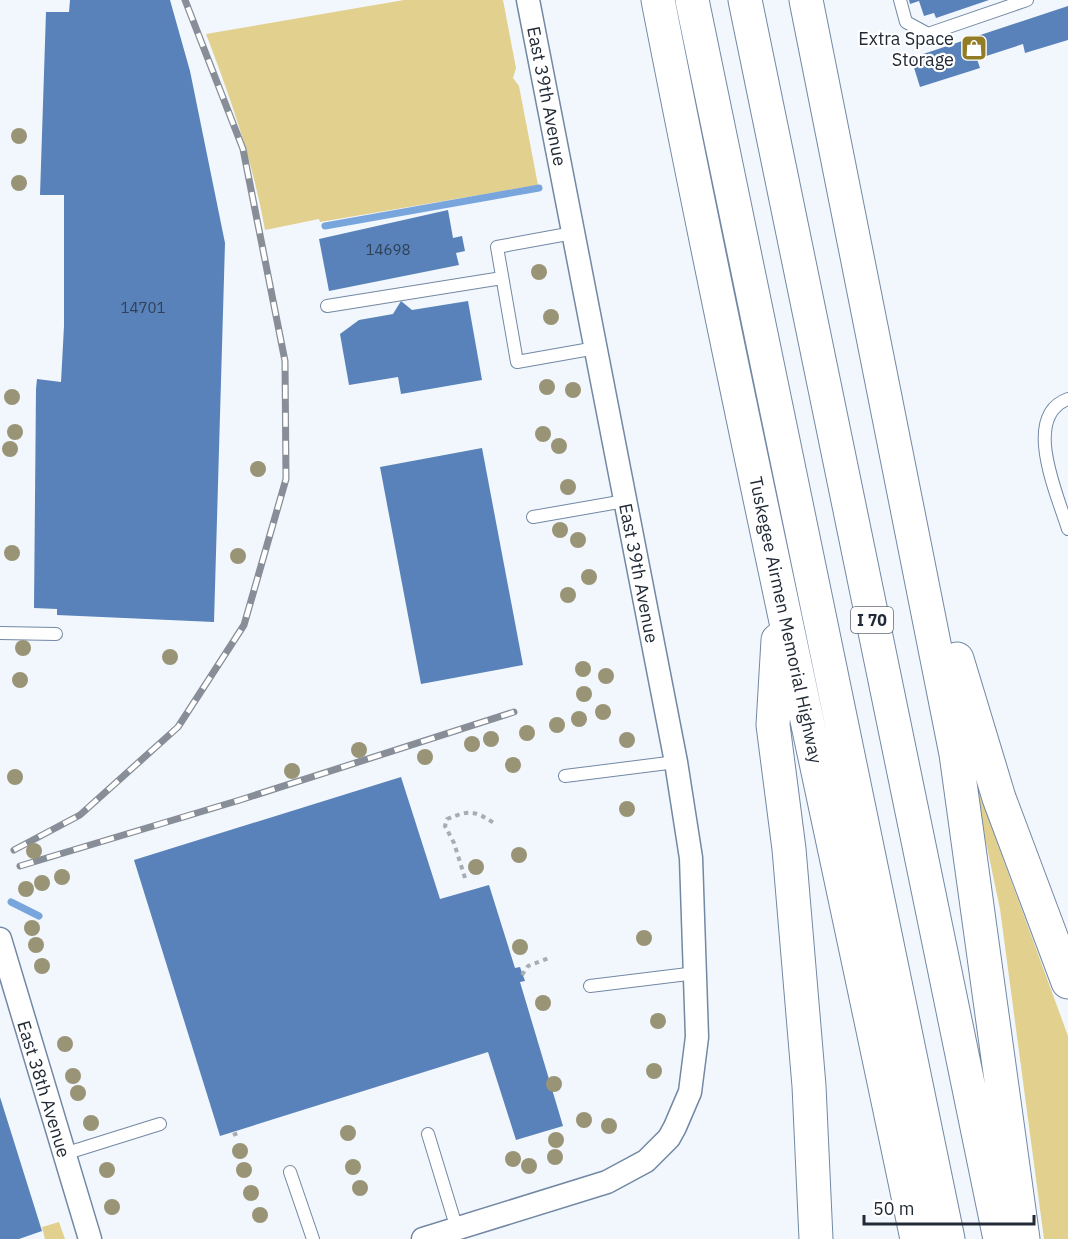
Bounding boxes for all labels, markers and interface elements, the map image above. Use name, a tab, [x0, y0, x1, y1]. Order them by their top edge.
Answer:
street label: East 39th Avenue	[522, 24, 572, 168]
place label: Extra Space Storage	[858, 27, 954, 71]
shop icon: Extra Space Storage	[959, 33, 989, 63]
house number: 14698	[365, 240, 411, 259]
house number: 14701	[120, 298, 166, 317]
street label: Tuskegee Airmen Memorial Highway	[744, 474, 828, 766]
street label: East 39th Avenue	[614, 501, 664, 645]
road number: I 70	[851, 607, 893, 633]
street label: East 38th Avenue	[12, 1018, 76, 1160]
scale bar	[864, 1188, 1034, 1226]
text: 50 m	[873, 1197, 915, 1220]

